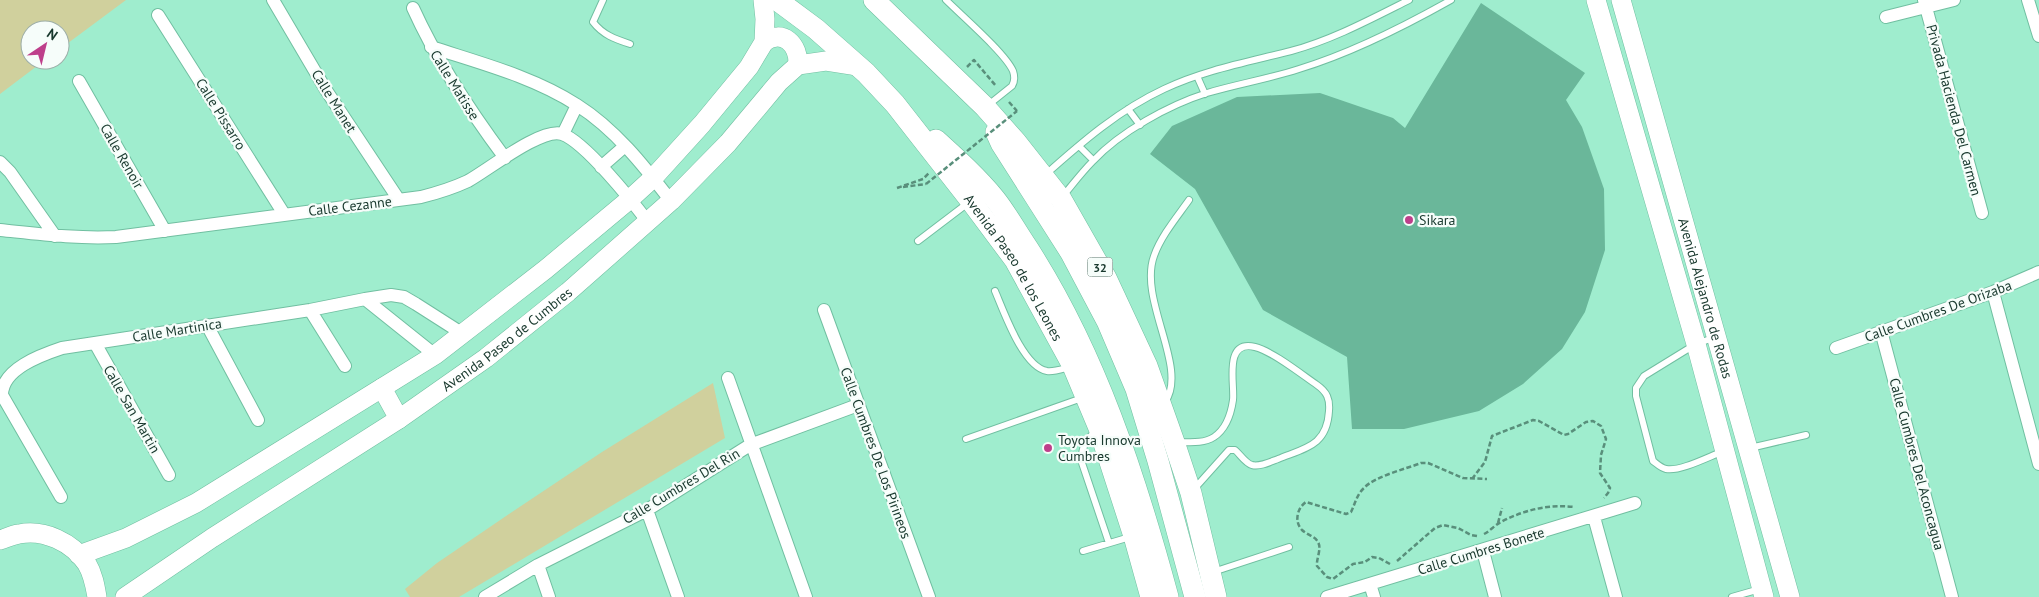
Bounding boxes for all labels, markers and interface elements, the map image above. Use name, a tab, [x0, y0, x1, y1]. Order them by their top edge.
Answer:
north arrow	[20, 20, 70, 70]
street label: Privada Hacienda Del Carmen	[1922, 22, 1986, 198]
text: N	[44, 24, 61, 44]
street label: Calle Matisse	[426, 47, 484, 123]
street label: Calle Manet	[307, 66, 361, 136]
street label: Calle Pissarro	[192, 75, 250, 153]
street label: Calle Renoir	[96, 120, 148, 192]
street label: Avenida Paseo de los Leones	[960, 190, 1067, 344]
street label: Calle Cezanne	[307, 192, 393, 220]
place label: Sikara	[1419, 211, 1456, 229]
marker: Sikara	[1403, 214, 1415, 226]
street label: Avenida Alejandro de Rodas	[1674, 216, 1737, 381]
road number: 32	[1088, 258, 1112, 276]
street label: Calle Cumbres De Orizaba	[1862, 276, 2014, 346]
street label: Avenida Paseo de Cumbres	[438, 283, 576, 395]
street label: Calle Martinica	[131, 314, 223, 346]
street label: Calle San Martin	[99, 362, 165, 456]
street label: Calle Cumbres De Los Pirineos	[837, 365, 915, 541]
street label: Calle Cumbres Del Aconcagua	[1885, 376, 1949, 552]
place label: Toyota Innova Cumbres	[1058, 431, 1141, 465]
marker: Toyota Innova Cumbres	[1042, 442, 1054, 454]
street label: Calle Cumbres Del Rin	[619, 444, 743, 528]
street label: Calle Cumbres Bonete	[1415, 523, 1547, 579]

